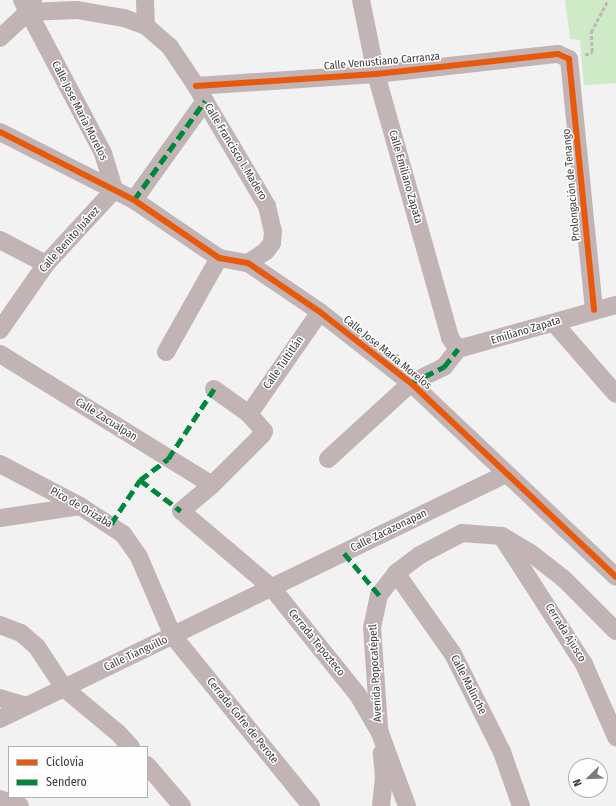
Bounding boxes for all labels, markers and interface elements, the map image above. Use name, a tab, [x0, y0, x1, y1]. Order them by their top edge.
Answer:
street label: Calle Venustiano Carranza	[323, 50, 441, 74]
street label: Calle Jose María Morelos	[48, 59, 110, 163]
street label: Calle Francisco I. Madero	[201, 101, 269, 203]
street label: Prolongación de Tenango	[561, 128, 583, 242]
street label: Calle Emiliano Zapata	[385, 129, 425, 225]
street label: Calle Benito Juárez	[37, 204, 103, 276]
street label: Calle Jose María Morelos	[340, 313, 434, 393]
street label: Emiliano Zapata	[490, 314, 562, 348]
street label: Calle Tultitlán	[261, 334, 307, 392]
street label: Calle Zacualpan	[73, 396, 139, 444]
street label: Pico de Orizaba	[48, 485, 114, 531]
street label: Calle Zacazonapan	[349, 507, 429, 555]
street label: Cerrada Ajusco	[542, 601, 588, 665]
street label: Cerrada Tepozteco	[285, 607, 347, 679]
street label: Avenida Popocatépetl	[367, 624, 385, 722]
street label: Calle Tianguillo	[102, 634, 170, 674]
street label: Calle Malinche	[447, 653, 489, 717]
street label: Cerrada Cofre de Perote	[203, 675, 281, 767]
legend	[8, 746, 148, 798]
text: Ciclovía	[46, 755, 84, 769]
north arrow	[568, 758, 608, 798]
text: Sendero	[46, 775, 87, 789]
text: N	[570, 777, 585, 788]

